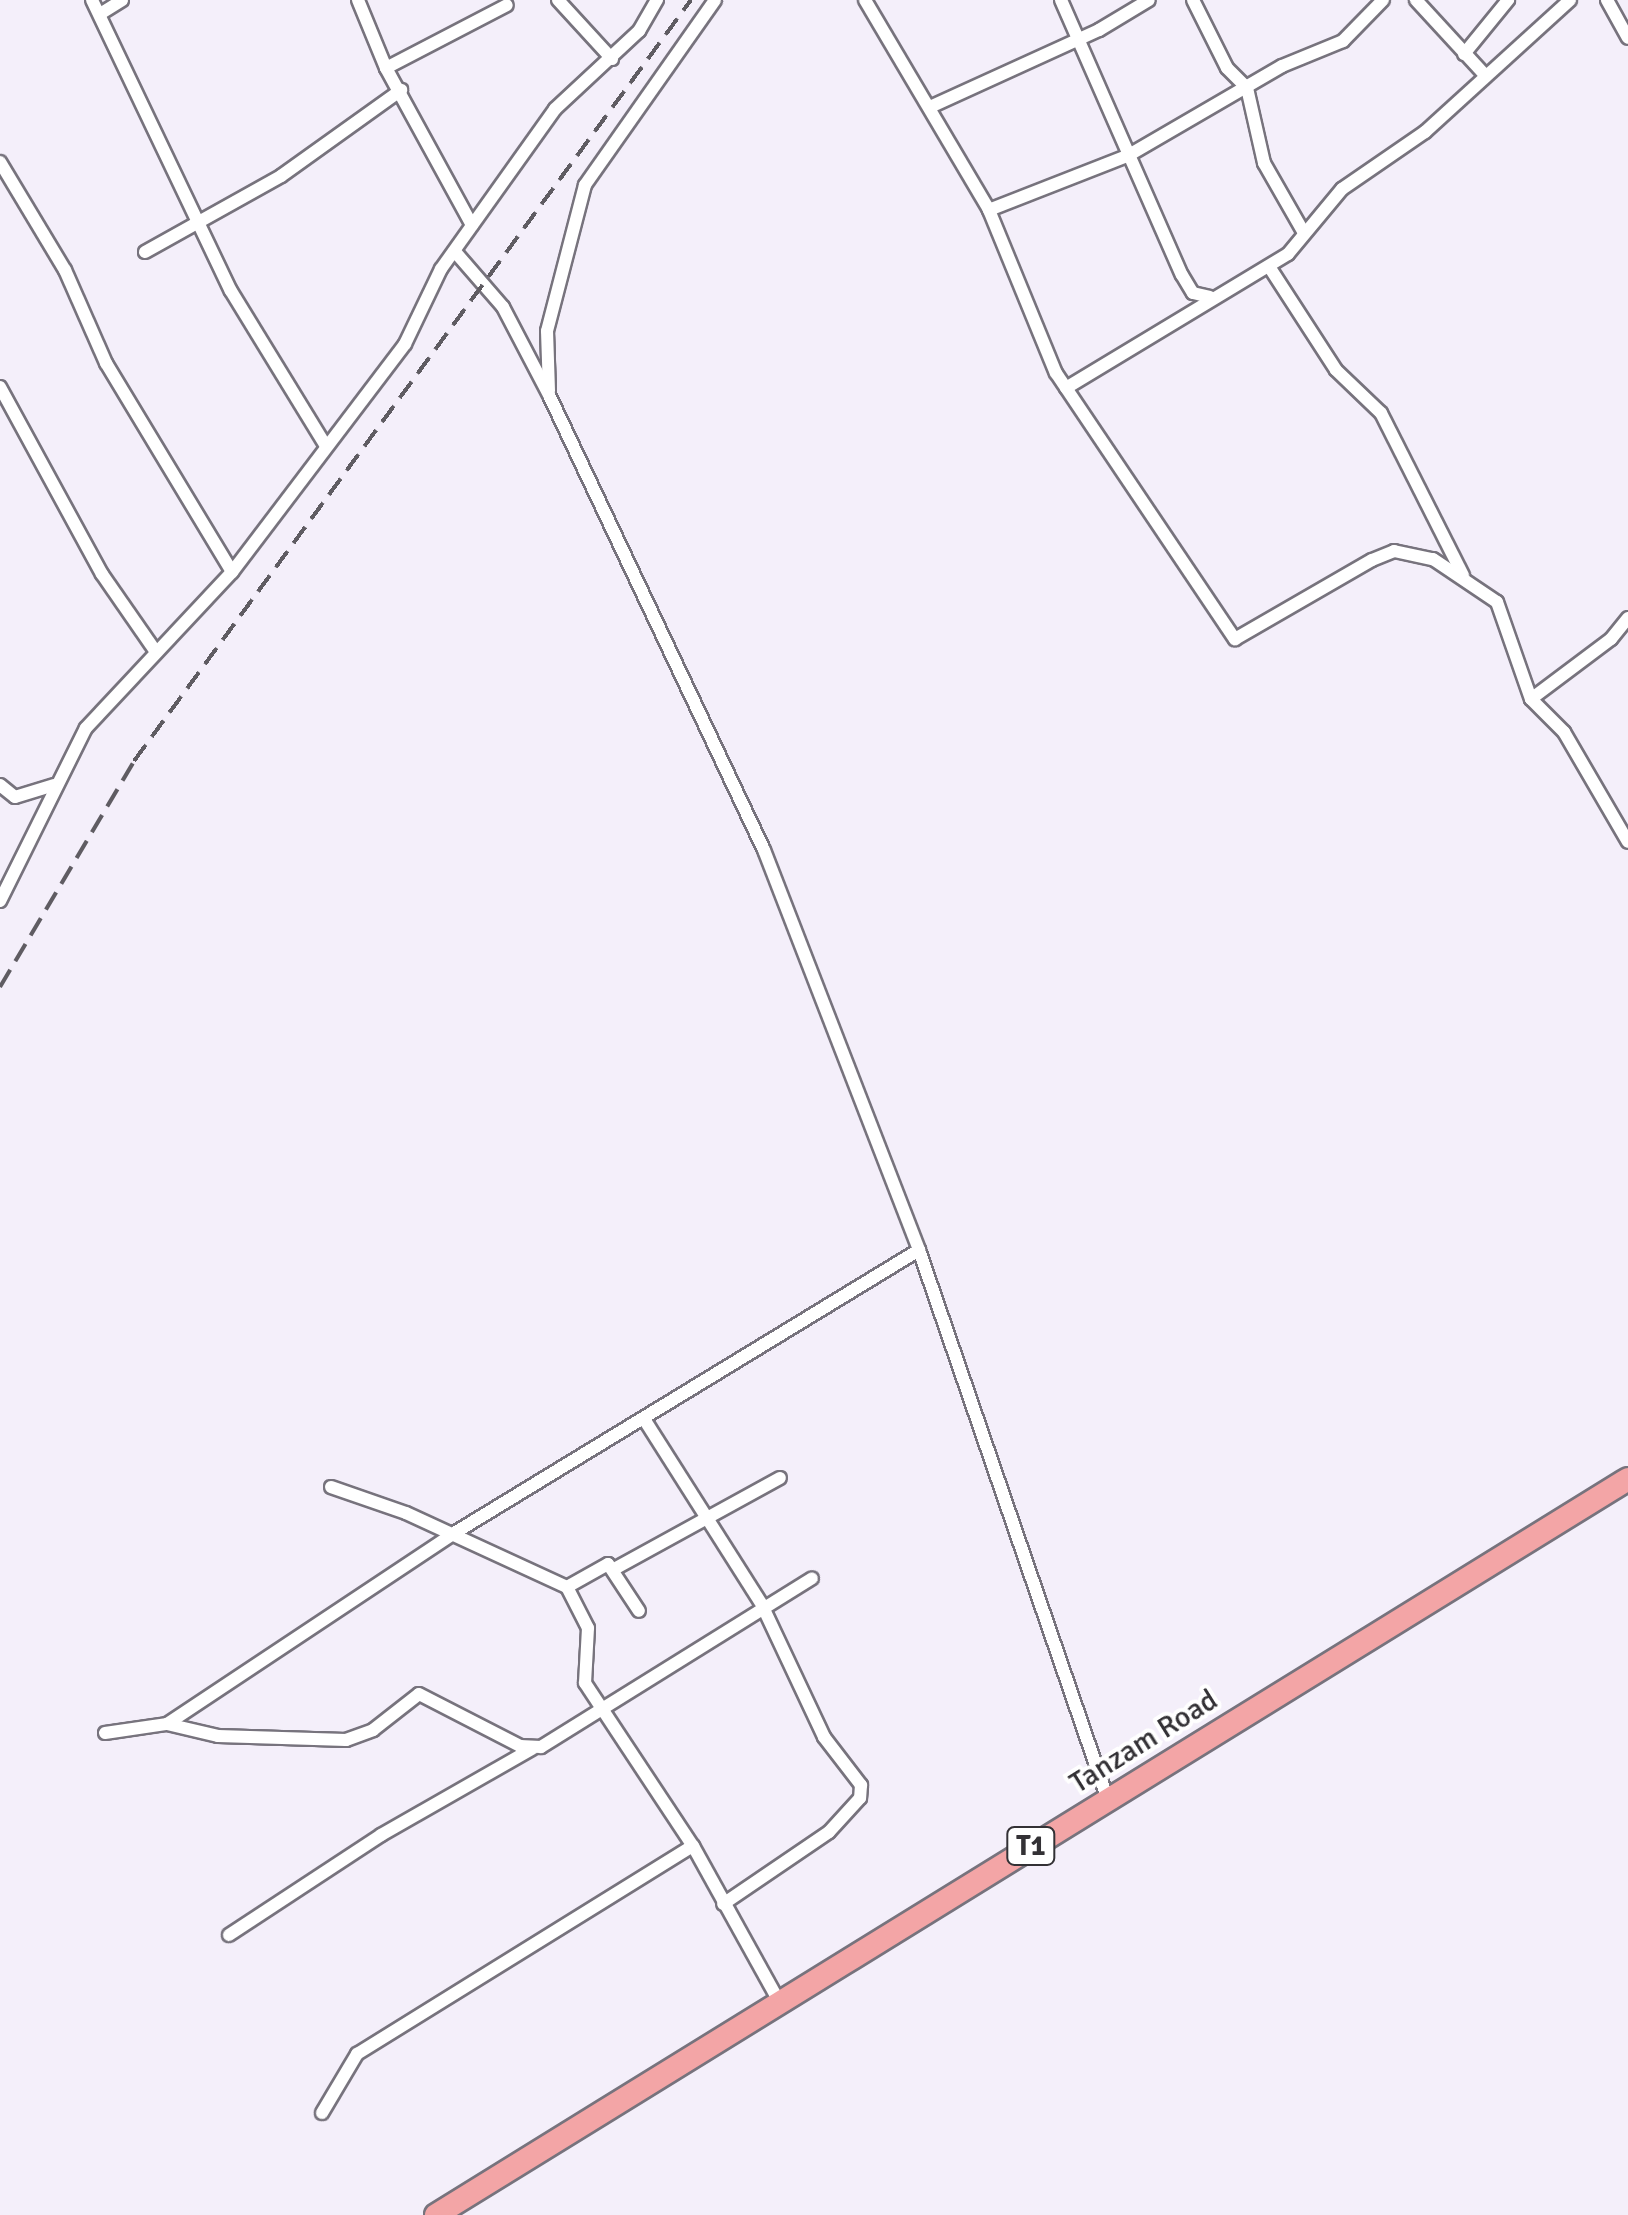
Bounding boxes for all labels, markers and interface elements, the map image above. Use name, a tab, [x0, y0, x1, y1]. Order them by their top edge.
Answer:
street label: Tanzam Road	[1063, 1682, 1225, 1802]
road number: T1	[1006, 1823, 1056, 1869]

